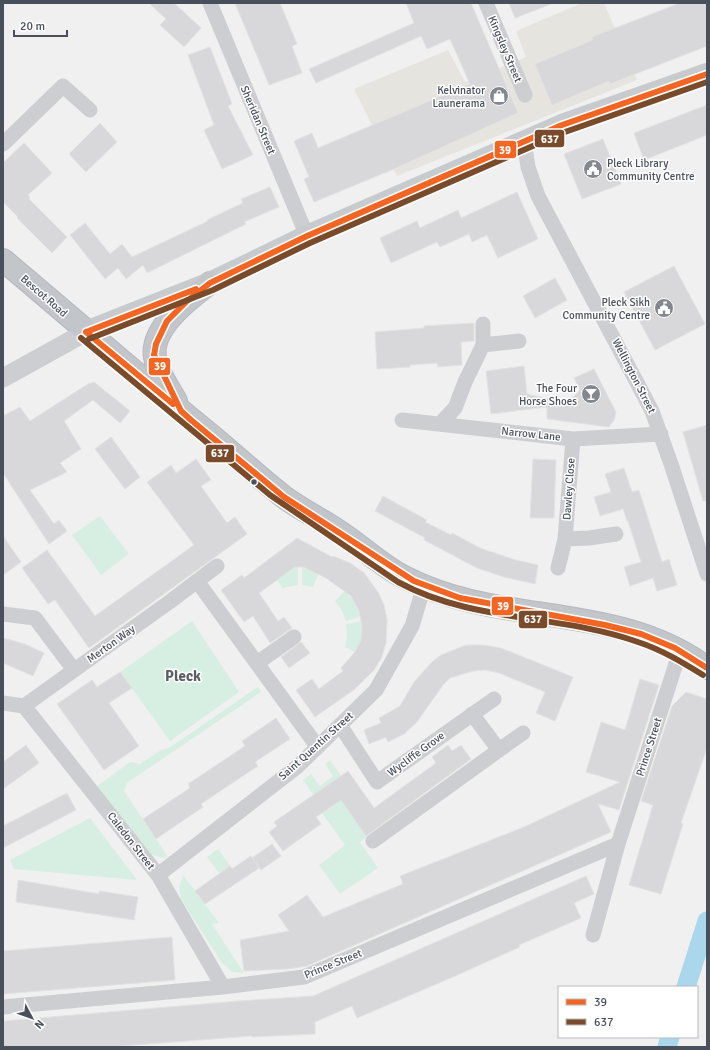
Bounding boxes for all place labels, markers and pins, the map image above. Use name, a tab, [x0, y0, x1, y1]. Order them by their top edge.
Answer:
place label: Kelvinator Launerama	[432, 84, 485, 110]
shop icon: Kelvinator Launerama	[488, 85, 510, 107]
place label: Pleck Library Community Centre	[607, 157, 694, 183]
public building icon: Pleck Library Community Centre	[582, 158, 604, 180]
place label: Pleck Sikh Community Centre	[563, 296, 650, 322]
public building icon: Pleck Sikh Community Centre	[653, 297, 675, 319]
place label: The Four Horse Shoes	[519, 382, 577, 408]
bar icon: The Four Horse Shoes	[580, 383, 602, 405]
unlabelled marker	[249, 477, 259, 487]

